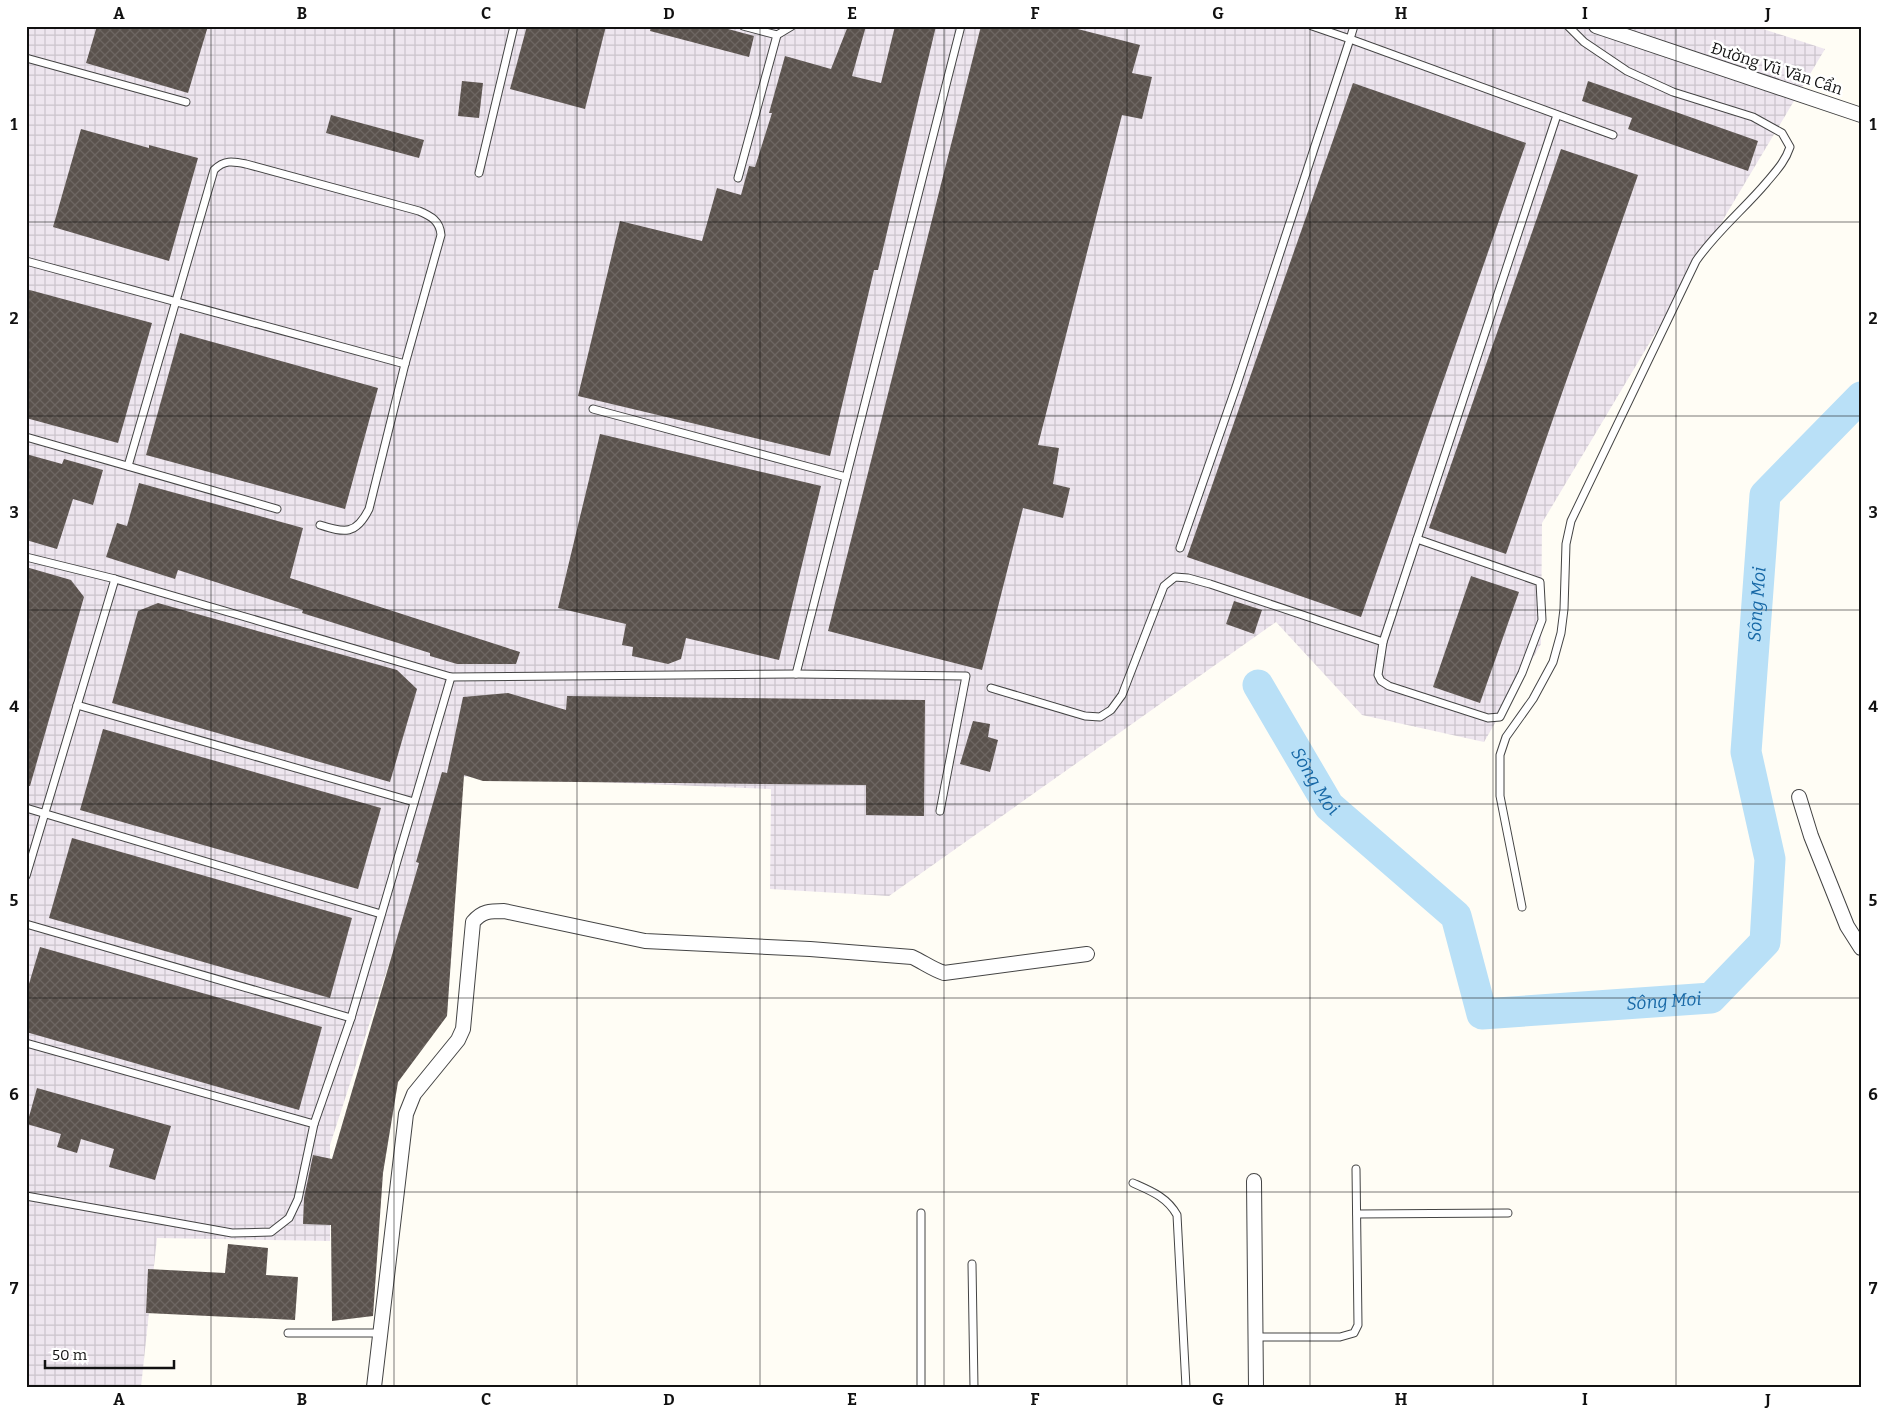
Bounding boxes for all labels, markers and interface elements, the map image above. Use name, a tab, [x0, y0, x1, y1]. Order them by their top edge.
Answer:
text: A	[113, 4, 125, 23]
text: B	[297, 4, 307, 23]
text: C	[481, 4, 491, 23]
text: D	[663, 4, 675, 23]
text: E	[847, 4, 857, 23]
text: F	[1031, 4, 1040, 23]
text: G	[1212, 4, 1224, 23]
text: H	[1395, 4, 1408, 23]
text: I	[1582, 4, 1588, 23]
text: J	[1764, 4, 1771, 23]
street label: Đường Vũ Văn Cẩn	[1709, 38, 1845, 99]
text: 1	[11, 115, 18, 134]
text: 1	[1870, 115, 1877, 134]
text: 2	[9, 309, 19, 328]
text: 2	[1868, 309, 1878, 328]
text: 3	[9, 503, 19, 522]
text: 3	[1868, 503, 1878, 522]
water label: Sông Moi	[1743, 566, 1771, 643]
text: 4	[9, 697, 19, 716]
text: 4	[1868, 697, 1878, 716]
water label: Sông Moi	[1286, 744, 1343, 820]
text: 5	[10, 891, 19, 910]
text: 5	[1869, 891, 1878, 910]
water label: Sông Moi	[1626, 988, 1702, 1015]
text: 6	[9, 1085, 19, 1104]
text: 6	[1868, 1085, 1878, 1104]
text: 7	[10, 1279, 19, 1298]
text: 7	[1869, 1279, 1878, 1298]
scale bar	[45, 1338, 174, 1370]
text: 50 m	[52, 1346, 88, 1364]
text: A	[113, 1390, 125, 1409]
text: B	[297, 1390, 307, 1409]
text: C	[481, 1390, 491, 1409]
text: D	[663, 1390, 675, 1409]
text: E	[847, 1390, 857, 1409]
text: F	[1031, 1390, 1040, 1409]
text: G	[1212, 1390, 1224, 1409]
text: H	[1395, 1390, 1408, 1409]
text: I	[1582, 1390, 1588, 1409]
text: J	[1764, 1390, 1771, 1409]

